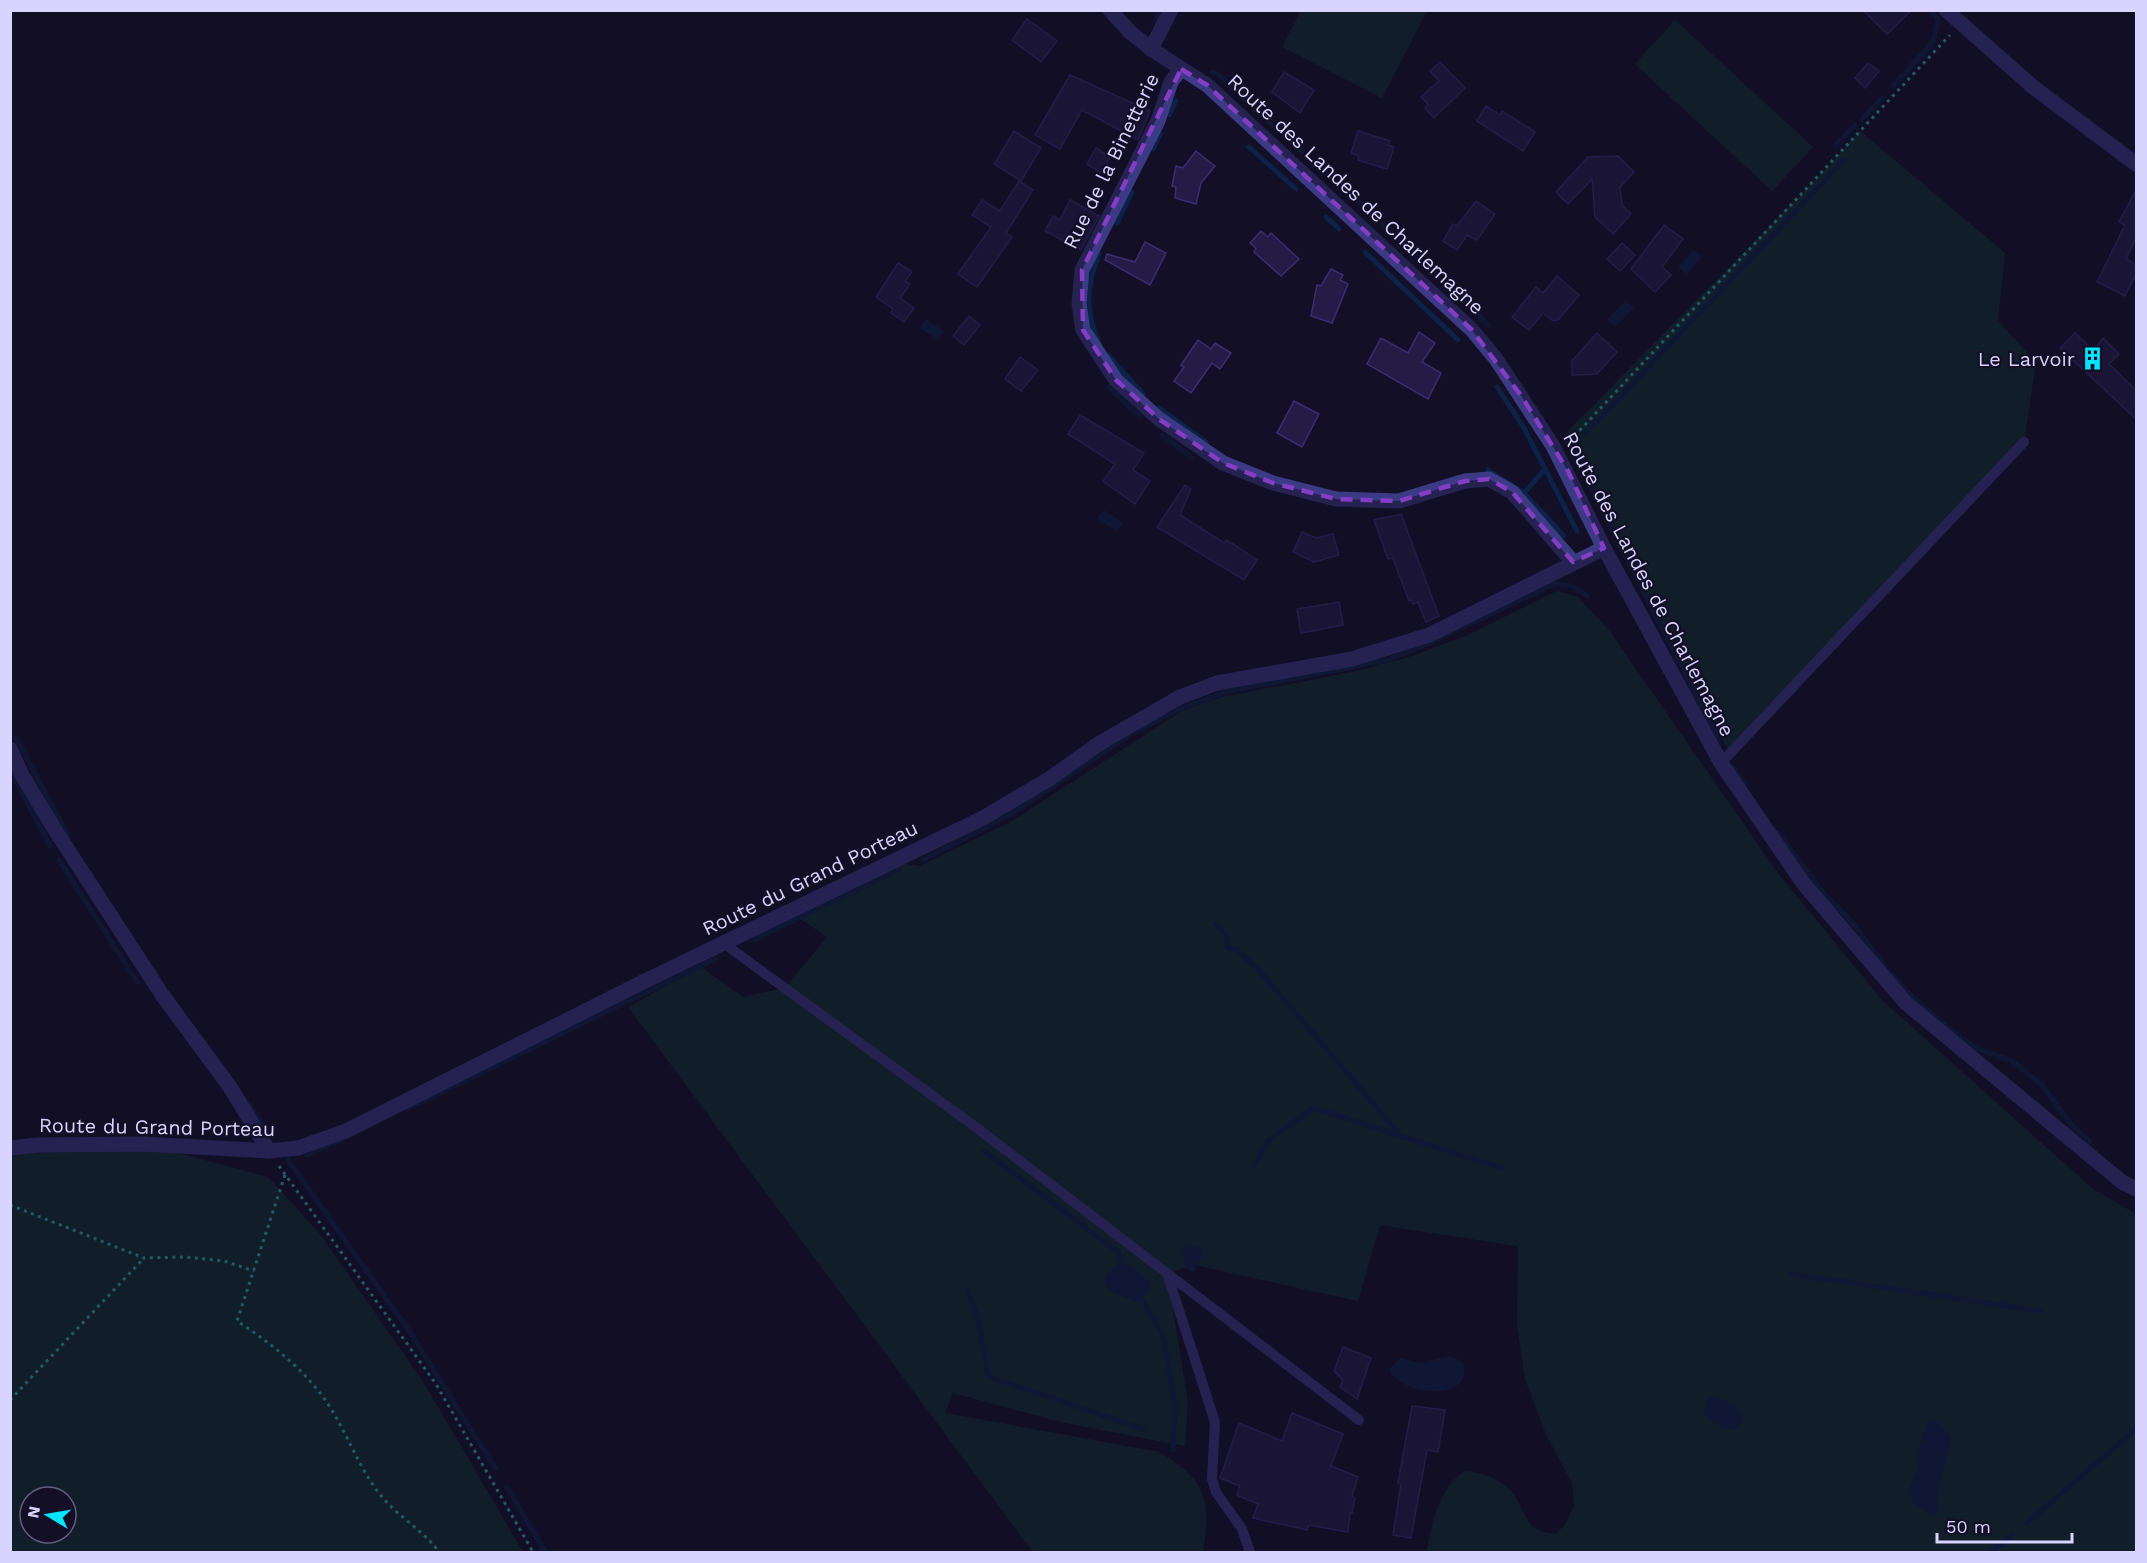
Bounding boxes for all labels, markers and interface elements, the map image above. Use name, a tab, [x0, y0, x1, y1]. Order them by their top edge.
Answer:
street label: Rue de la Binetterie	[1058, 69, 1164, 253]
street label: Route des Landes de Charlemagne	[1223, 69, 1489, 319]
building icon: Le Larvoir	[2080, 346, 2106, 372]
place label: Le Larvoir	[1978, 347, 2075, 371]
street label: Route des Landes de Charlemagne	[1558, 428, 1740, 740]
street label: Route du Grand Porteau	[699, 815, 921, 941]
street label: Route du Grand Porteau	[39, 1113, 275, 1141]
north arrow	[18, 1485, 78, 1545]
text: N	[23, 1505, 44, 1520]
scale bar	[1937, 1506, 2072, 1544]
text: 50 m	[1946, 1516, 1991, 1537]

